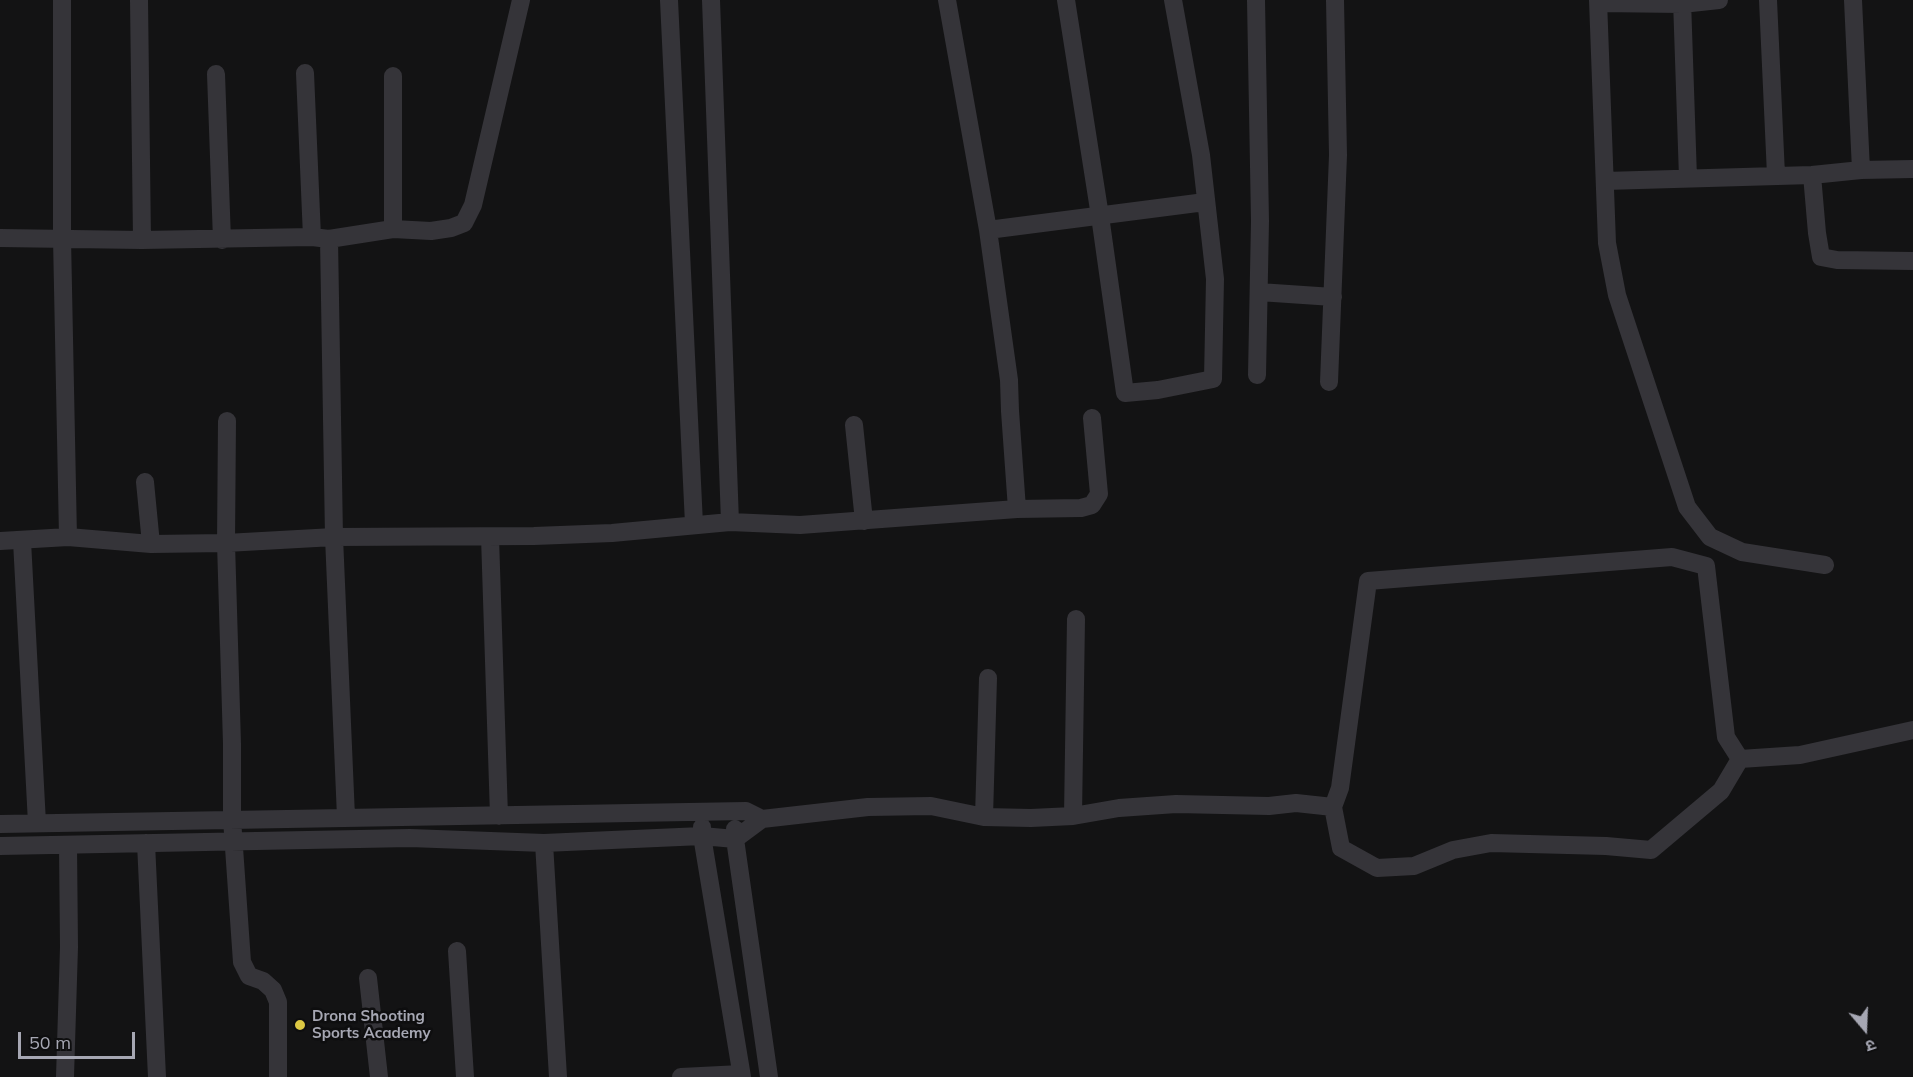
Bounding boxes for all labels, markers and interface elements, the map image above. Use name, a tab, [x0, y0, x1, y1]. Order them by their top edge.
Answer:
north arrow	[1835, 999, 1895, 1059]
place label: Drona Shooting Sports Academy	[312, 1007, 431, 1042]
marker: Drona Shooting Sports Academy	[293, 1018, 307, 1032]
scale bar	[21, 1020, 138, 1058]
text: 50 m	[29, 1031, 71, 1054]
text: उ	[1863, 1035, 1879, 1057]

